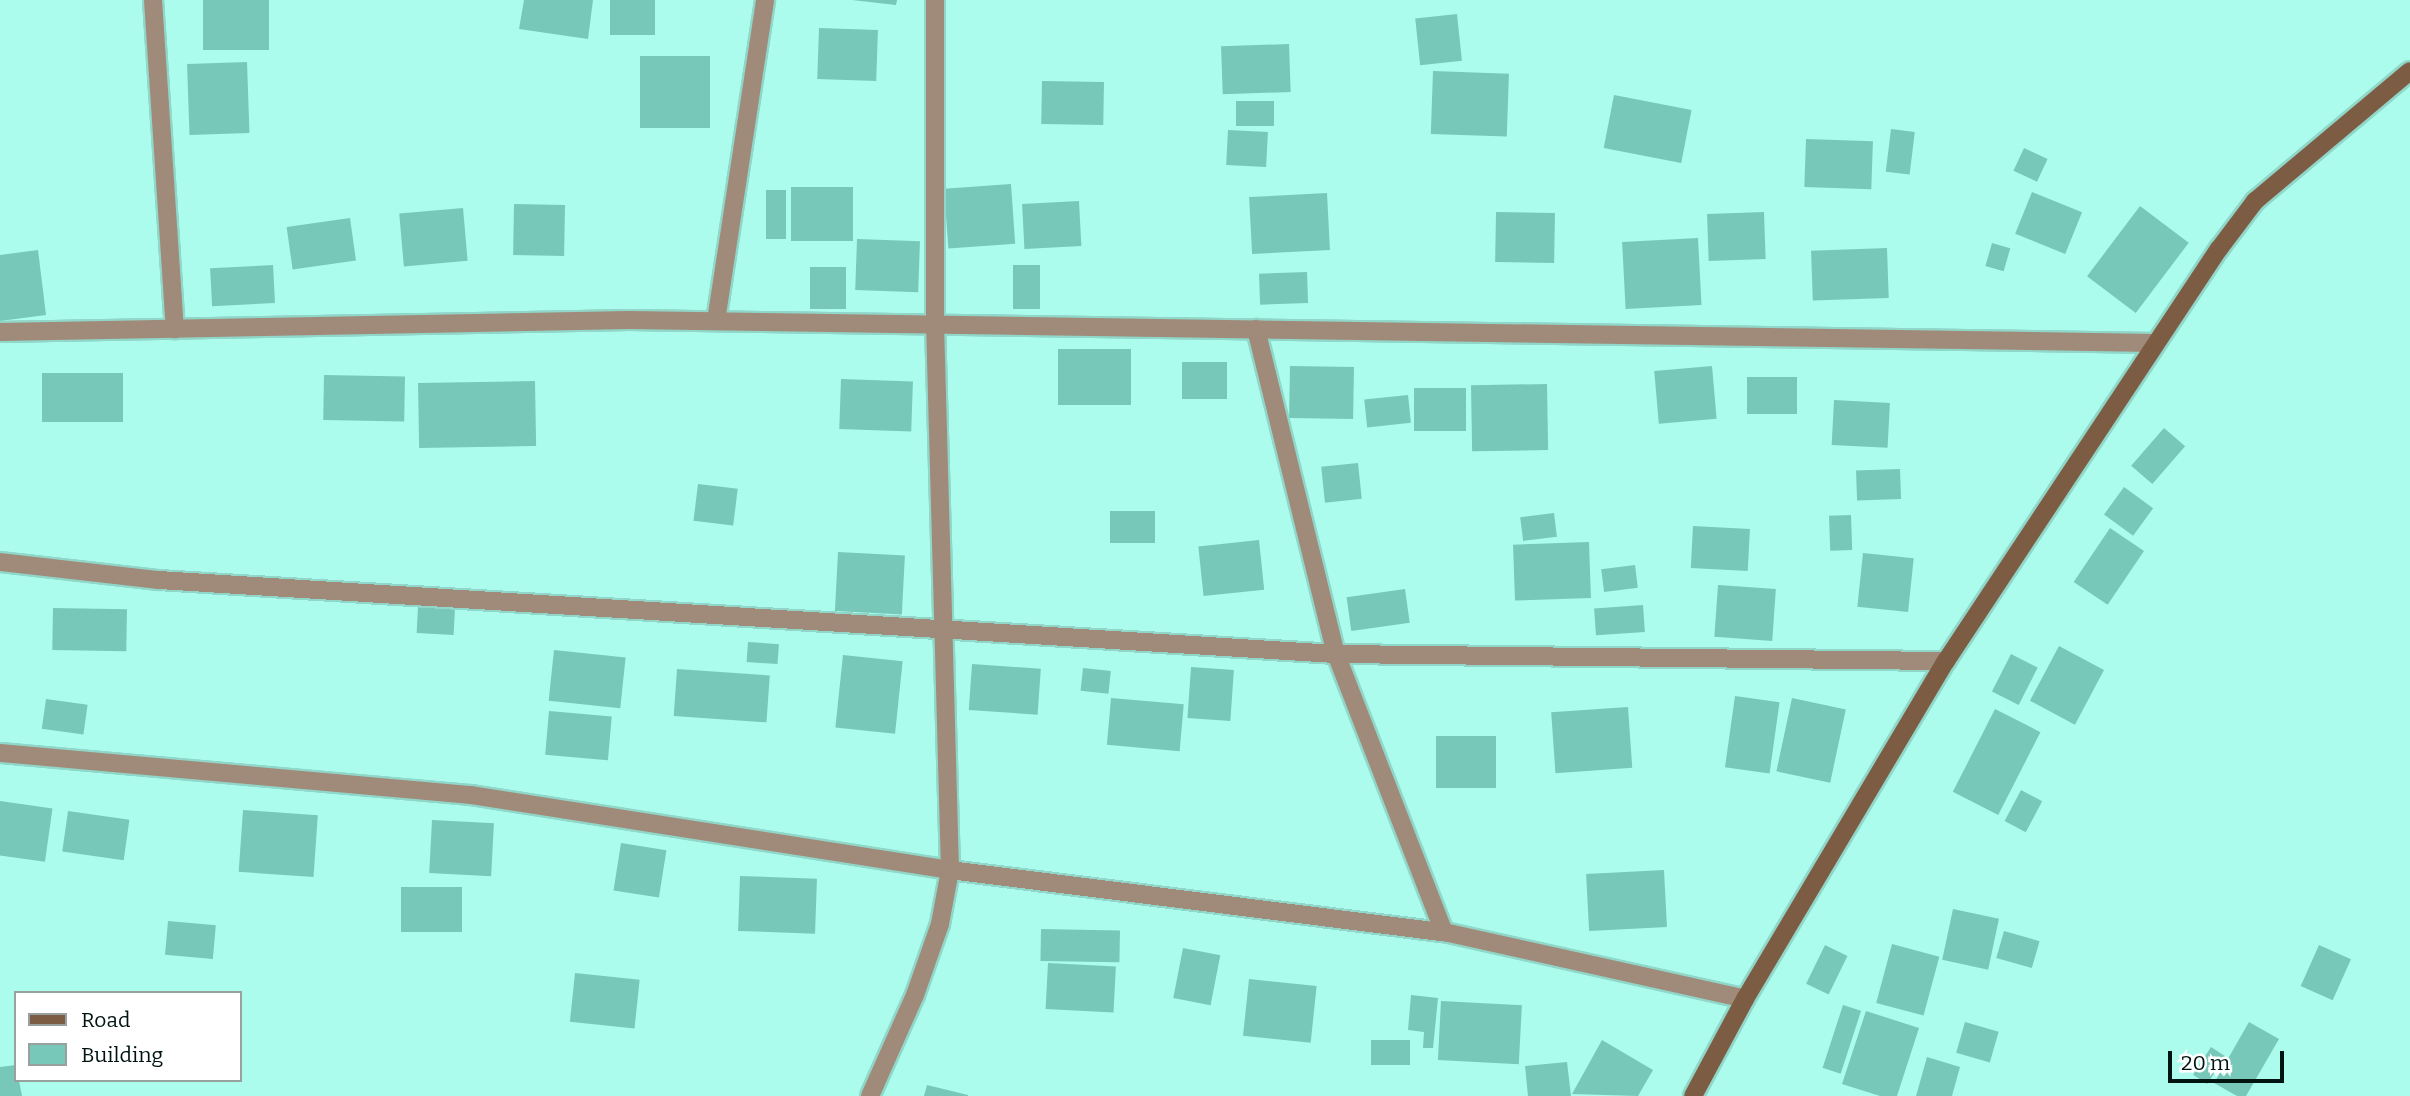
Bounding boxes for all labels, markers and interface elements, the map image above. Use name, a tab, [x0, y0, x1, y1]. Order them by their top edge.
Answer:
legend	[14, 991, 242, 1082]
text: Road	[81, 1007, 130, 1033]
scale bar	[2172, 1036, 2288, 1080]
text: Building	[81, 1042, 163, 1068]
text: 20 m	[2181, 1050, 2230, 1076]

